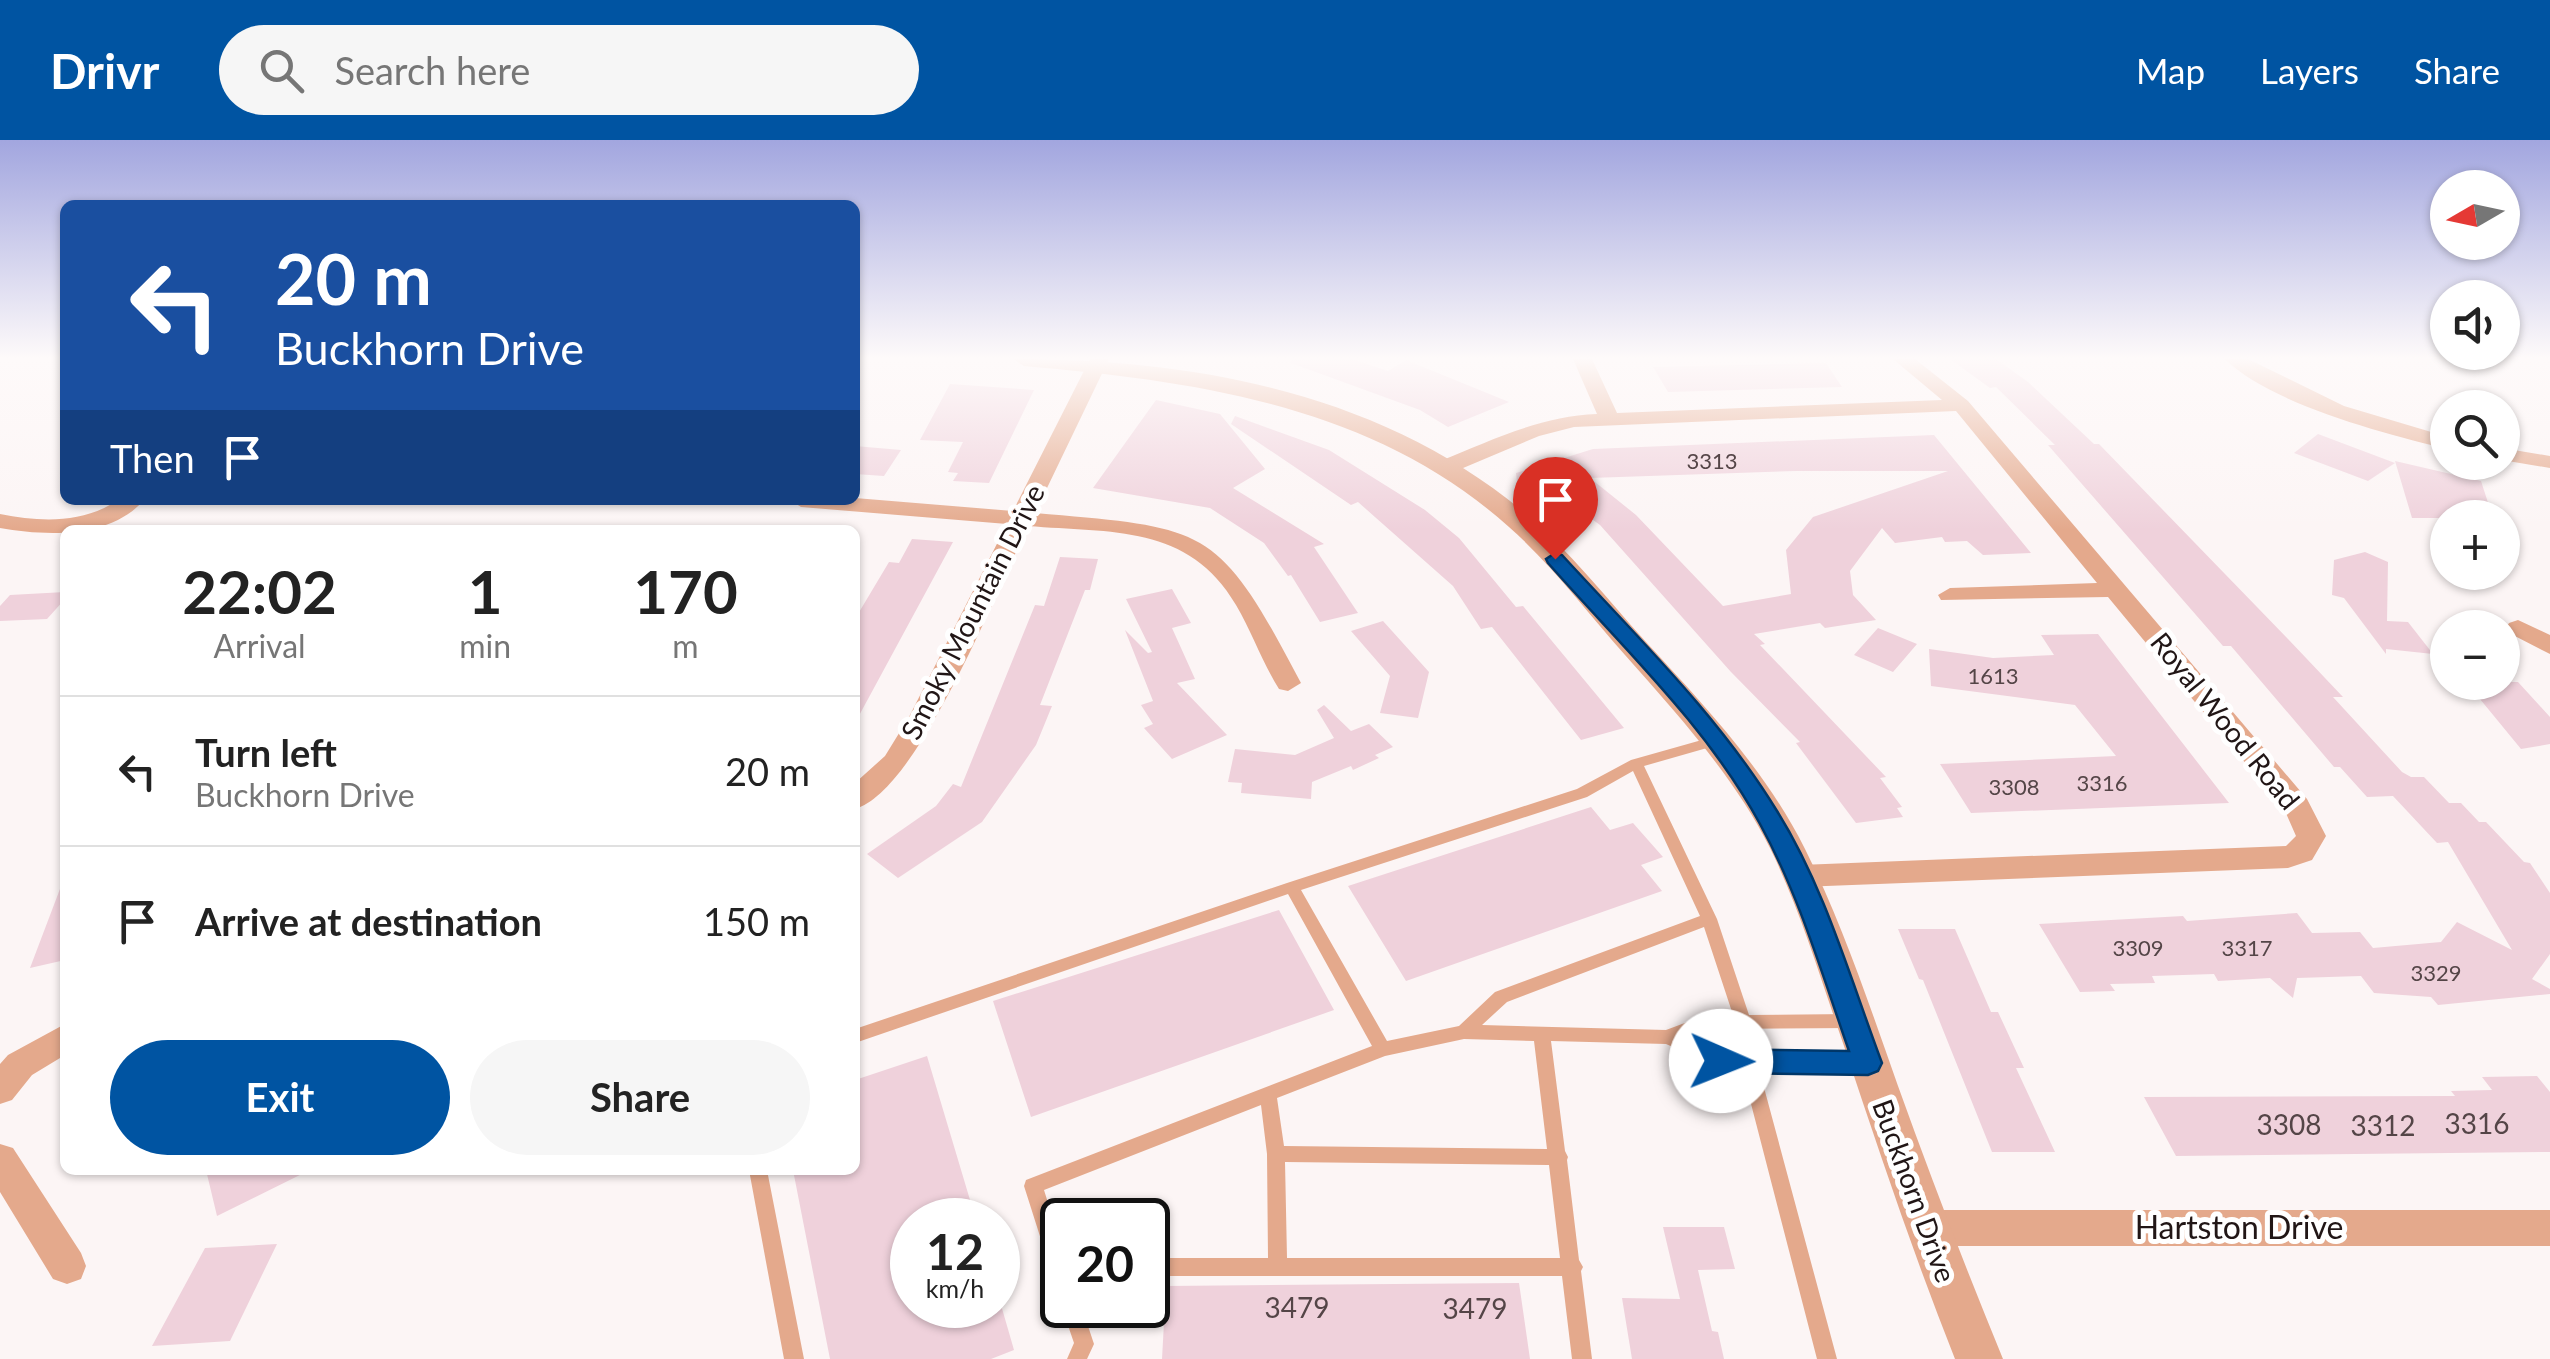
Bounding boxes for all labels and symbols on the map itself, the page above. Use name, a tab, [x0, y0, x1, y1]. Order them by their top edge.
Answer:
north arrow	[2430, 170, 2520, 260]
house number: 3313	[1686, 447, 1738, 474]
pin	[1513, 457, 1598, 560]
street label: Smoky Mountain Drive	[893, 478, 1051, 745]
street label: Royal Wood Road	[2144, 625, 2307, 816]
house number: 1613	[1967, 662, 2019, 689]
house number: 3316	[2076, 769, 2128, 796]
house number: 3308	[1988, 773, 2040, 800]
house number: 3309	[2112, 934, 2164, 961]
house number: 3317	[2221, 934, 2273, 961]
house number: 3329	[2410, 959, 2462, 986]
position arrow	[1669, 1009, 1773, 1113]
street label: Buckhorn Drive	[1866, 1095, 1964, 1287]
house number: 3316	[2445, 1106, 2509, 1140]
house number: 3308	[2257, 1107, 2321, 1141]
house number: 3312	[2351, 1108, 2415, 1142]
speed limit sign: 20	[1040, 1198, 1170, 1328]
street label: Hartston Drive	[2135, 1207, 2343, 1246]
house number: 3479	[1265, 1290, 1329, 1324]
house number: 3479	[1443, 1291, 1507, 1325]

